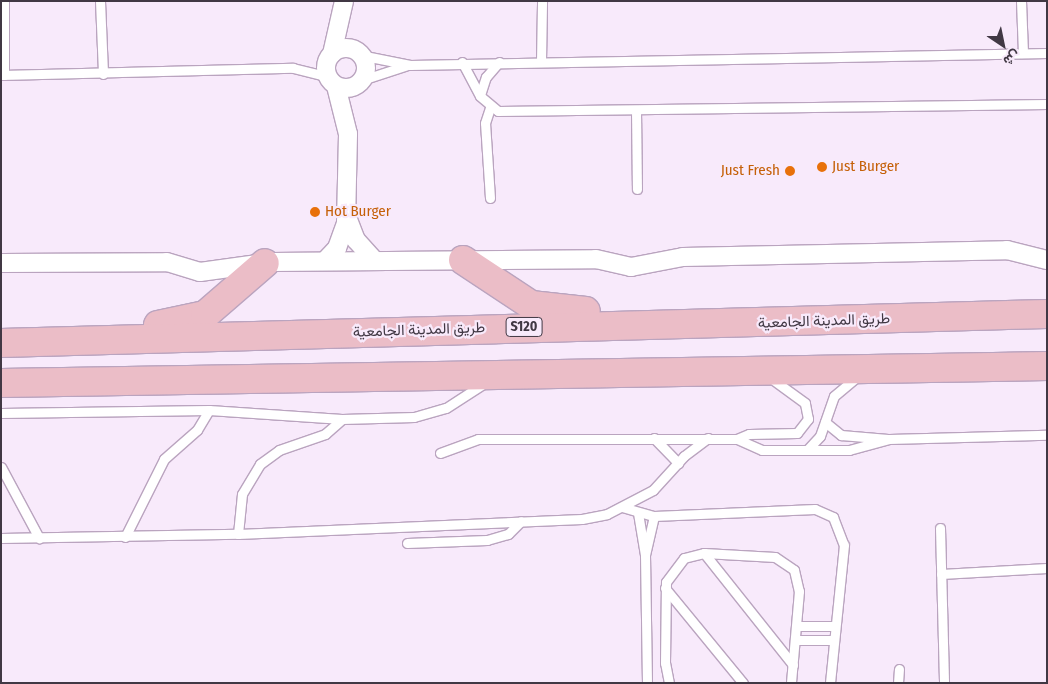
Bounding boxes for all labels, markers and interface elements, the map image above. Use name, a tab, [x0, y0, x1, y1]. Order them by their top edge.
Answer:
north arrow	[978, 20, 1028, 70]
text: ش	[1000, 46, 1023, 70]
place label: Just Burger	[832, 158, 899, 176]
marker: Just Burger	[816, 161, 828, 173]
place label: Just Fresh	[721, 162, 780, 180]
marker: Just Fresh	[784, 165, 796, 177]
place label: Hot Burger	[325, 203, 391, 221]
marker: Hot Burger	[309, 206, 321, 218]
street label: طريق المدينة الجامعية	[757, 310, 891, 332]
road number: S120	[505, 316, 543, 338]
street label: طريق المدينة الجامعية	[352, 319, 486, 341]

